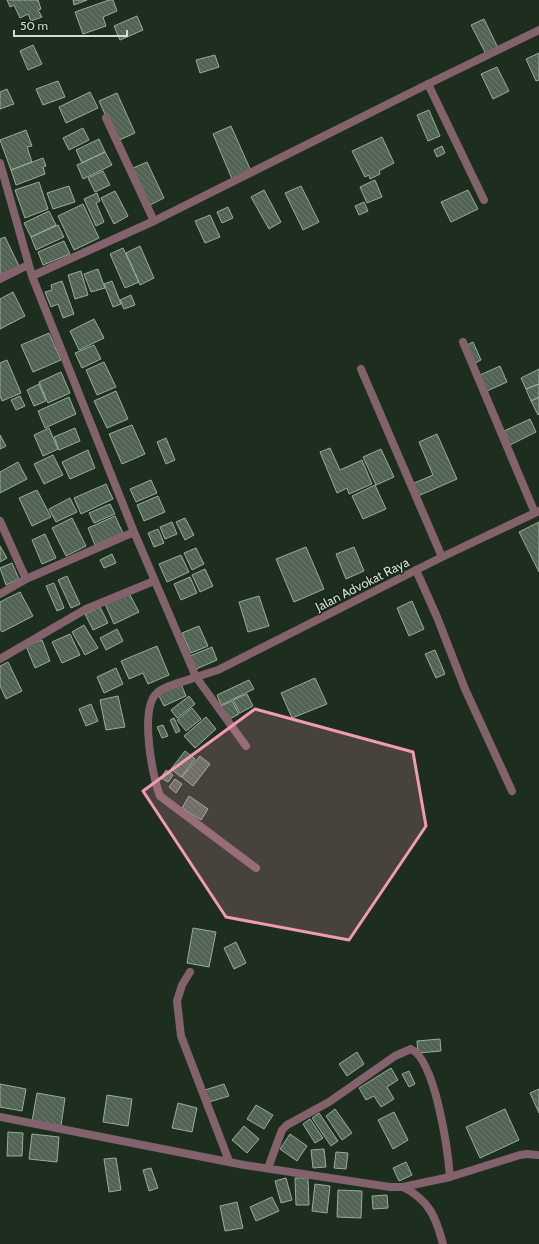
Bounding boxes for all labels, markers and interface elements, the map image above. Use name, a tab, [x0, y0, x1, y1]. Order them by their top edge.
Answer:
scale bar	[14, 12, 127, 38]
text: 50 m	[20, 18, 48, 33]
street label: Jalan Advokat Raya	[312, 553, 412, 615]

